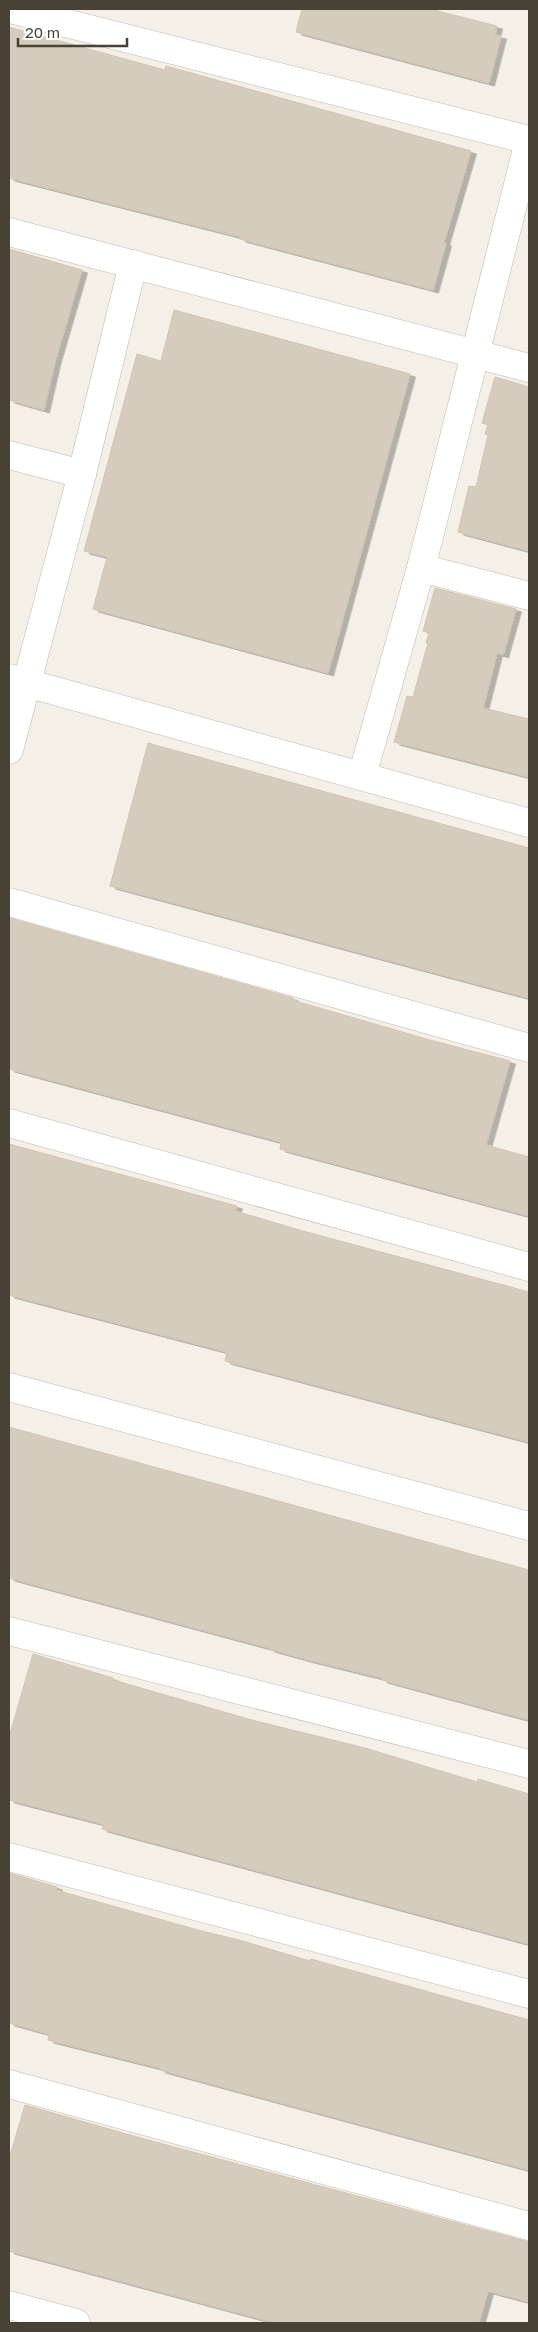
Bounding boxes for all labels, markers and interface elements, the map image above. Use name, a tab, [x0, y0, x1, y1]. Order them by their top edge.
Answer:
scale bar	[18, 15, 126, 47]
text: 20 m	[25, 23, 60, 41]

